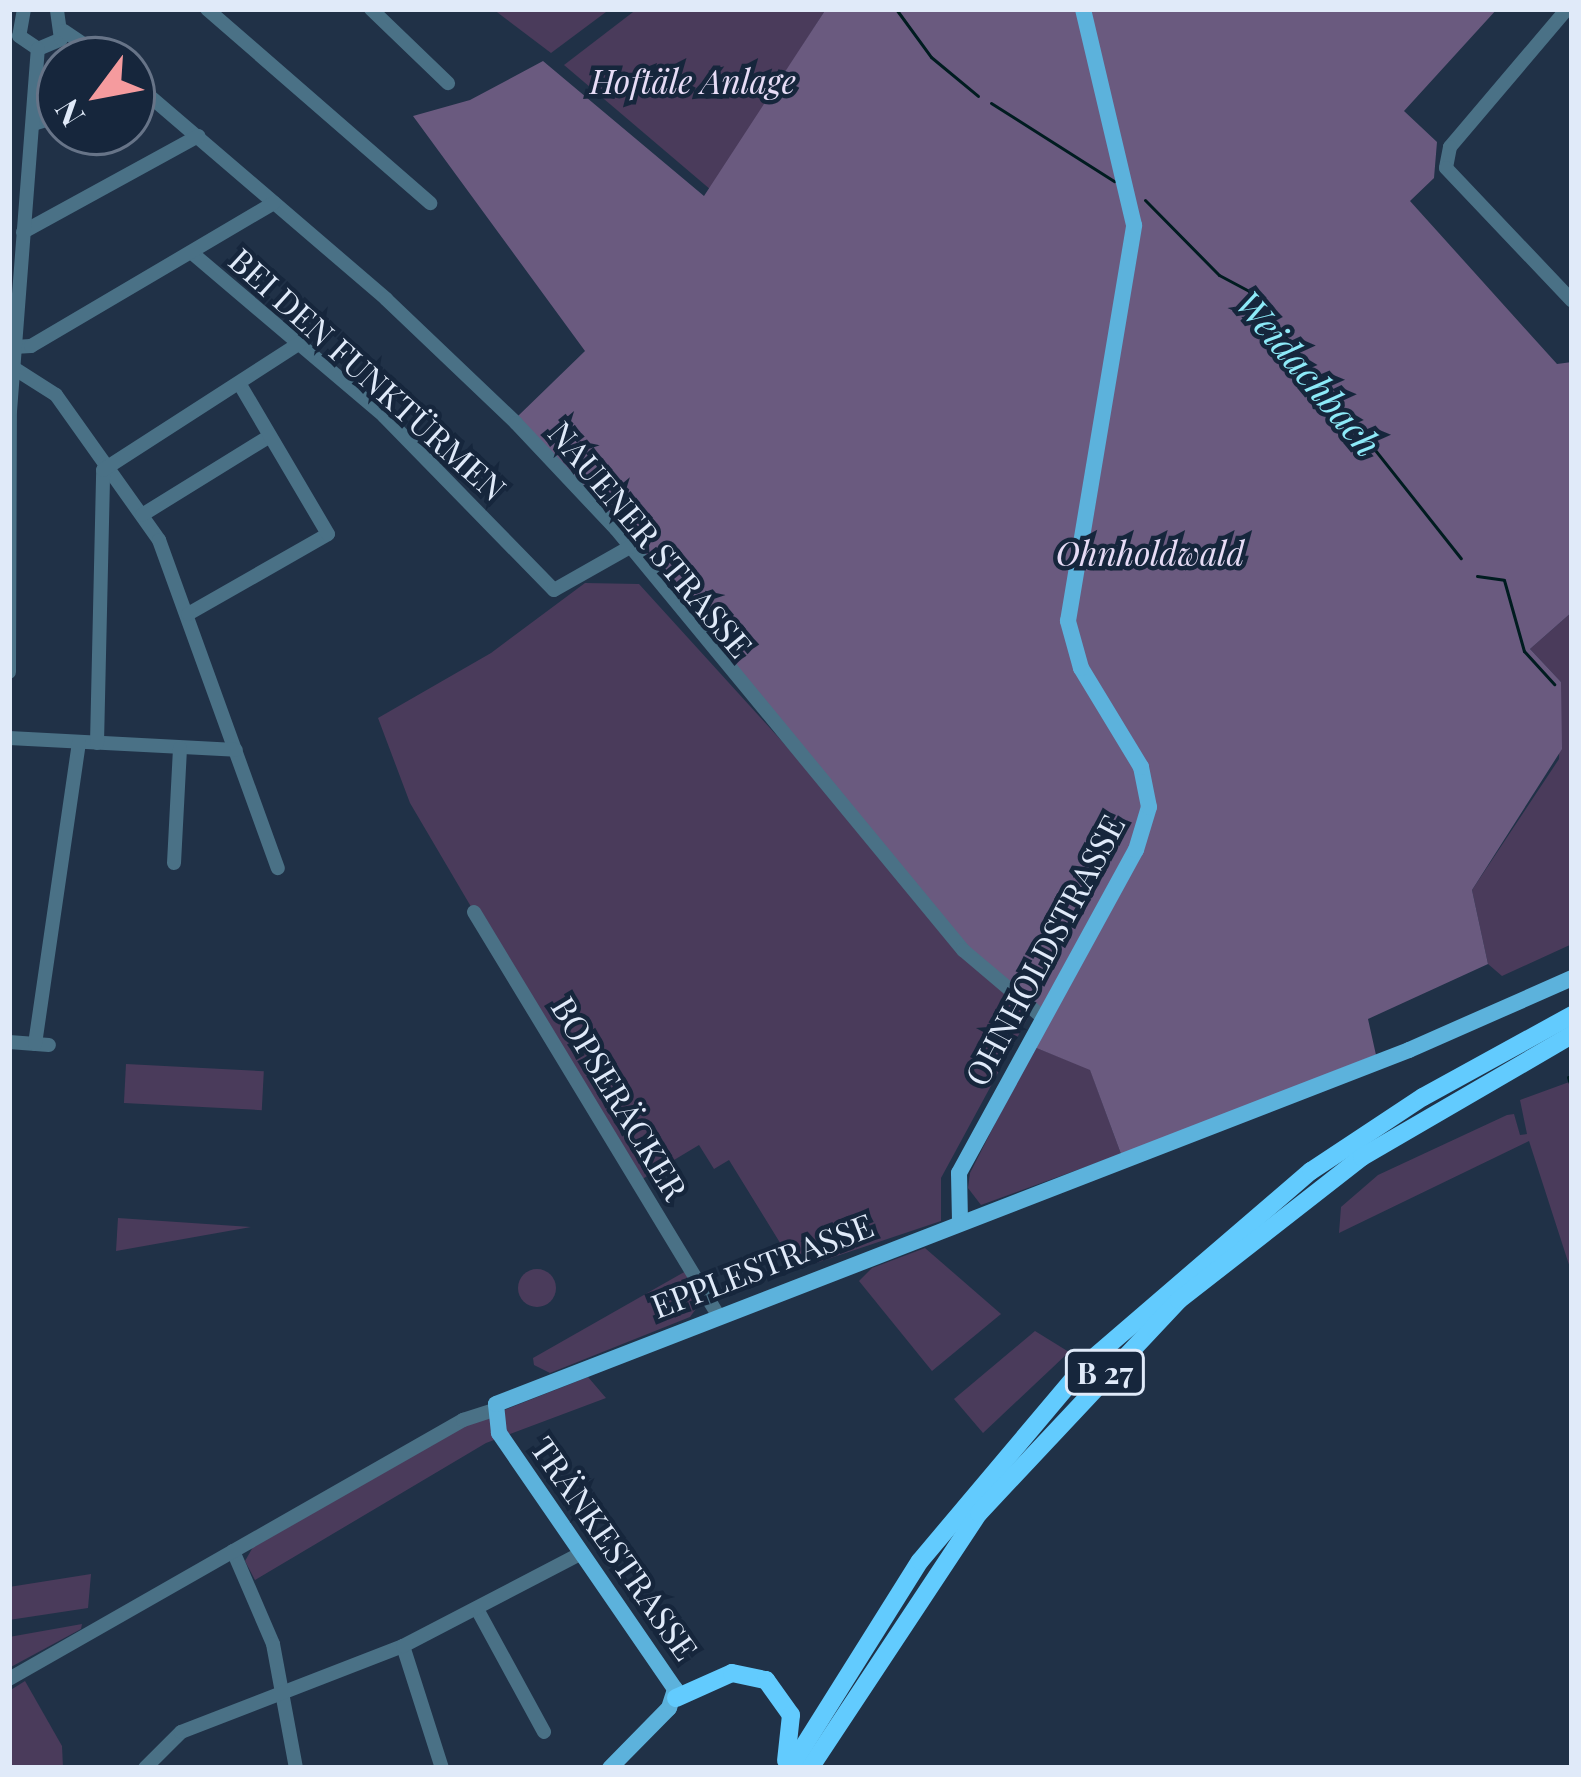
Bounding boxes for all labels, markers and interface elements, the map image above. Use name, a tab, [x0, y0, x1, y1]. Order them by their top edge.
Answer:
north arrow	[36, 36, 156, 156]
park label: Hoftäle Anlage	[590, 61, 796, 101]
text: N	[43, 92, 93, 135]
street label: BEI DEN FUNKTÜRMEN	[222, 240, 514, 508]
water label: Weidachbach	[1228, 282, 1390, 464]
street label: NAUENER STRASSE	[541, 413, 761, 665]
park label: Ohnholdwald	[1056, 533, 1244, 573]
street label: OHNHOLDSTRASSE	[956, 808, 1132, 1092]
street label: BOPSERÄCKER	[544, 989, 696, 1207]
street label: EPPLESTRASSE	[645, 1205, 879, 1325]
road number: B 27	[1063, 1348, 1147, 1396]
street label: TRÄNKESTRASSE	[523, 1429, 707, 1667]

